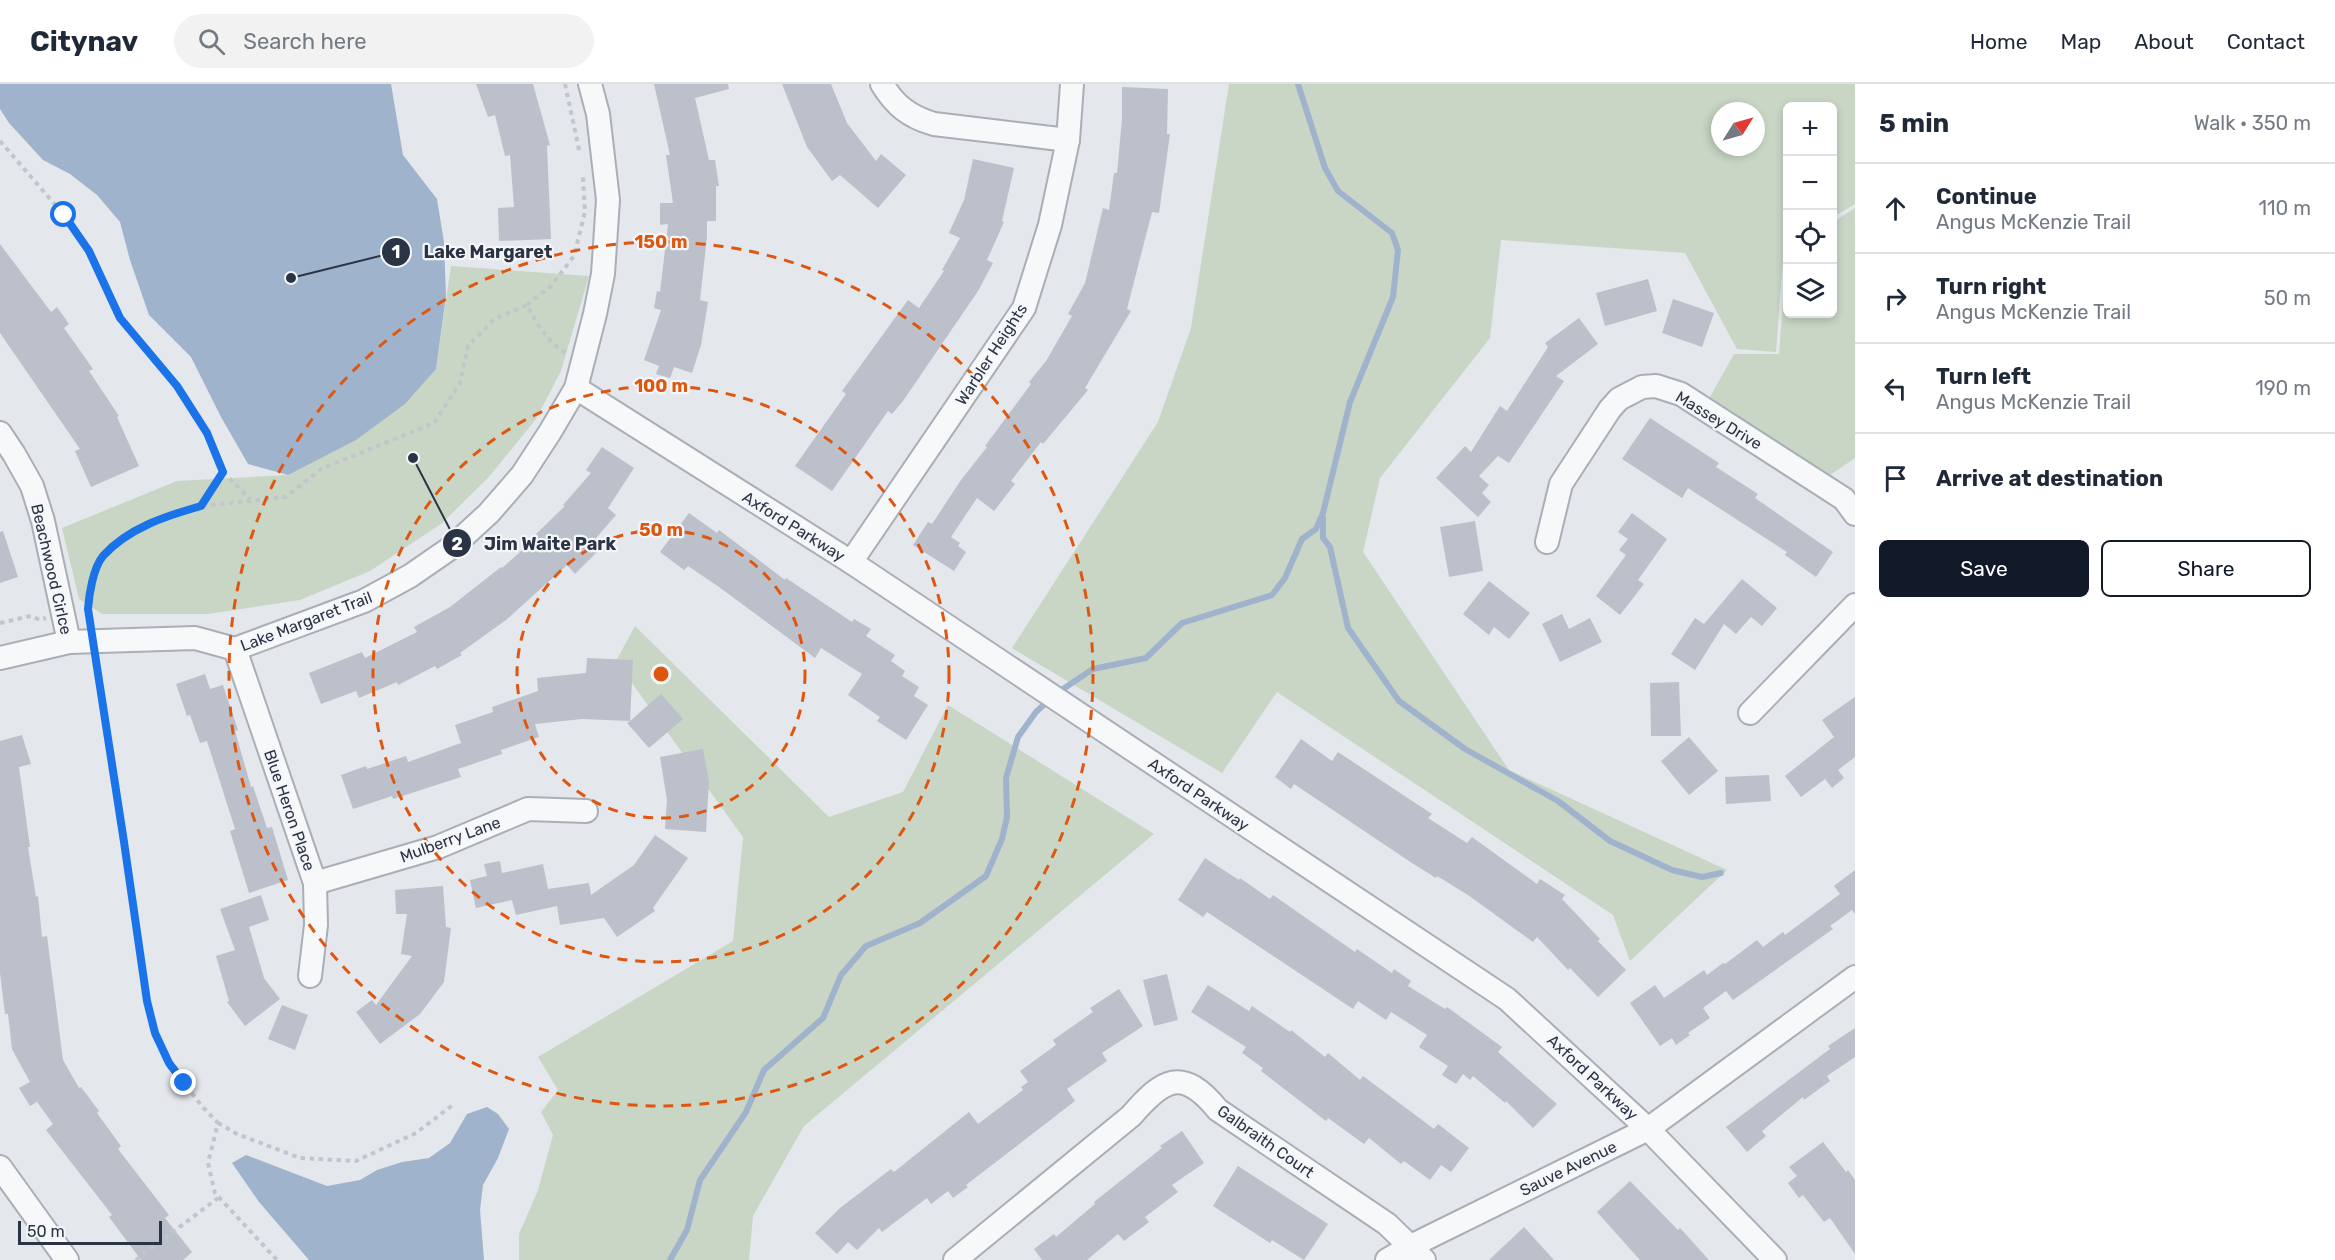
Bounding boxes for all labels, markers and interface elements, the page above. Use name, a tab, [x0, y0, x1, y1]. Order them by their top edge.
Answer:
search box	[174, 14, 594, 68]
text: Citynav	[30, 25, 138, 58]
icon: search	[195, 25, 228, 58]
text: Search here	[243, 28, 367, 55]
text: Home	[1970, 29, 2027, 54]
text: Map	[2060, 29, 2101, 54]
text: About	[2134, 29, 2194, 54]
text: Contact	[2227, 29, 2305, 54]
north arrow	[1711, 102, 1765, 156]
map controls	[1783, 102, 1837, 318]
button: +	[1783, 102, 1837, 156]
text: 5 min	[1879, 108, 1949, 139]
text: Walk · 350 m	[2194, 111, 2311, 135]
button: −	[1783, 156, 1837, 210]
text: Continue	[1936, 183, 2037, 210]
icon: ahead	[1879, 192, 1912, 225]
text: 110 m	[2259, 196, 2311, 220]
route start	[50, 201, 76, 227]
button: locate	[1783, 210, 1837, 264]
text: Angus McKenzie Trail	[1936, 210, 2131, 234]
text: 150 m	[634, 231, 688, 253]
callout: Lake Margaret	[381, 234, 564, 270]
text: 1	[392, 241, 400, 263]
text: Lake Margaret	[424, 241, 552, 263]
button: layers	[1783, 264, 1837, 318]
text: Turn right	[1936, 273, 2046, 300]
icon: right	[1879, 282, 1912, 315]
text: 50 m	[2264, 286, 2311, 310]
street label: Warbler Heights	[952, 300, 1031, 409]
text: Angus McKenzie Trail	[1936, 300, 2131, 324]
text: Turn left	[1936, 363, 2031, 390]
icon: left	[1879, 372, 1912, 405]
text: 100 m	[634, 375, 688, 397]
text: 190 m	[2255, 376, 2311, 400]
street label: Massey Drive	[1672, 387, 1765, 454]
text: Angus McKenzie Trail	[1936, 390, 2131, 414]
icon: arrive	[1879, 462, 1912, 495]
text: Arrive at destination	[1936, 465, 2163, 492]
street label: Axford Parkway	[739, 487, 849, 566]
street label: Beachwood Cirlce	[27, 502, 76, 636]
text: 50 m	[639, 519, 683, 541]
callout: Jim Waite Park	[442, 525, 628, 561]
text: 2	[451, 533, 463, 555]
text: Jim Waite Park	[484, 533, 616, 555]
button: Save	[1879, 540, 2089, 597]
button: Share	[2101, 540, 2311, 597]
street label: Lake Margaret Trail	[238, 588, 375, 655]
centre of rings	[651, 664, 671, 684]
street label: Blue Heron Place	[260, 747, 319, 873]
street label: Axford Parkway	[1145, 754, 1253, 835]
street label: Mulberry Lane	[397, 812, 503, 866]
street label: Axford Parkway	[1543, 1030, 1642, 1124]
route end	[170, 1069, 196, 1095]
street label: Galbraith Court	[1214, 1101, 1318, 1182]
street label: Sauve Avenue	[1517, 1137, 1620, 1200]
scale bar	[18, 1218, 162, 1246]
text: 50 m	[27, 1222, 65, 1241]

